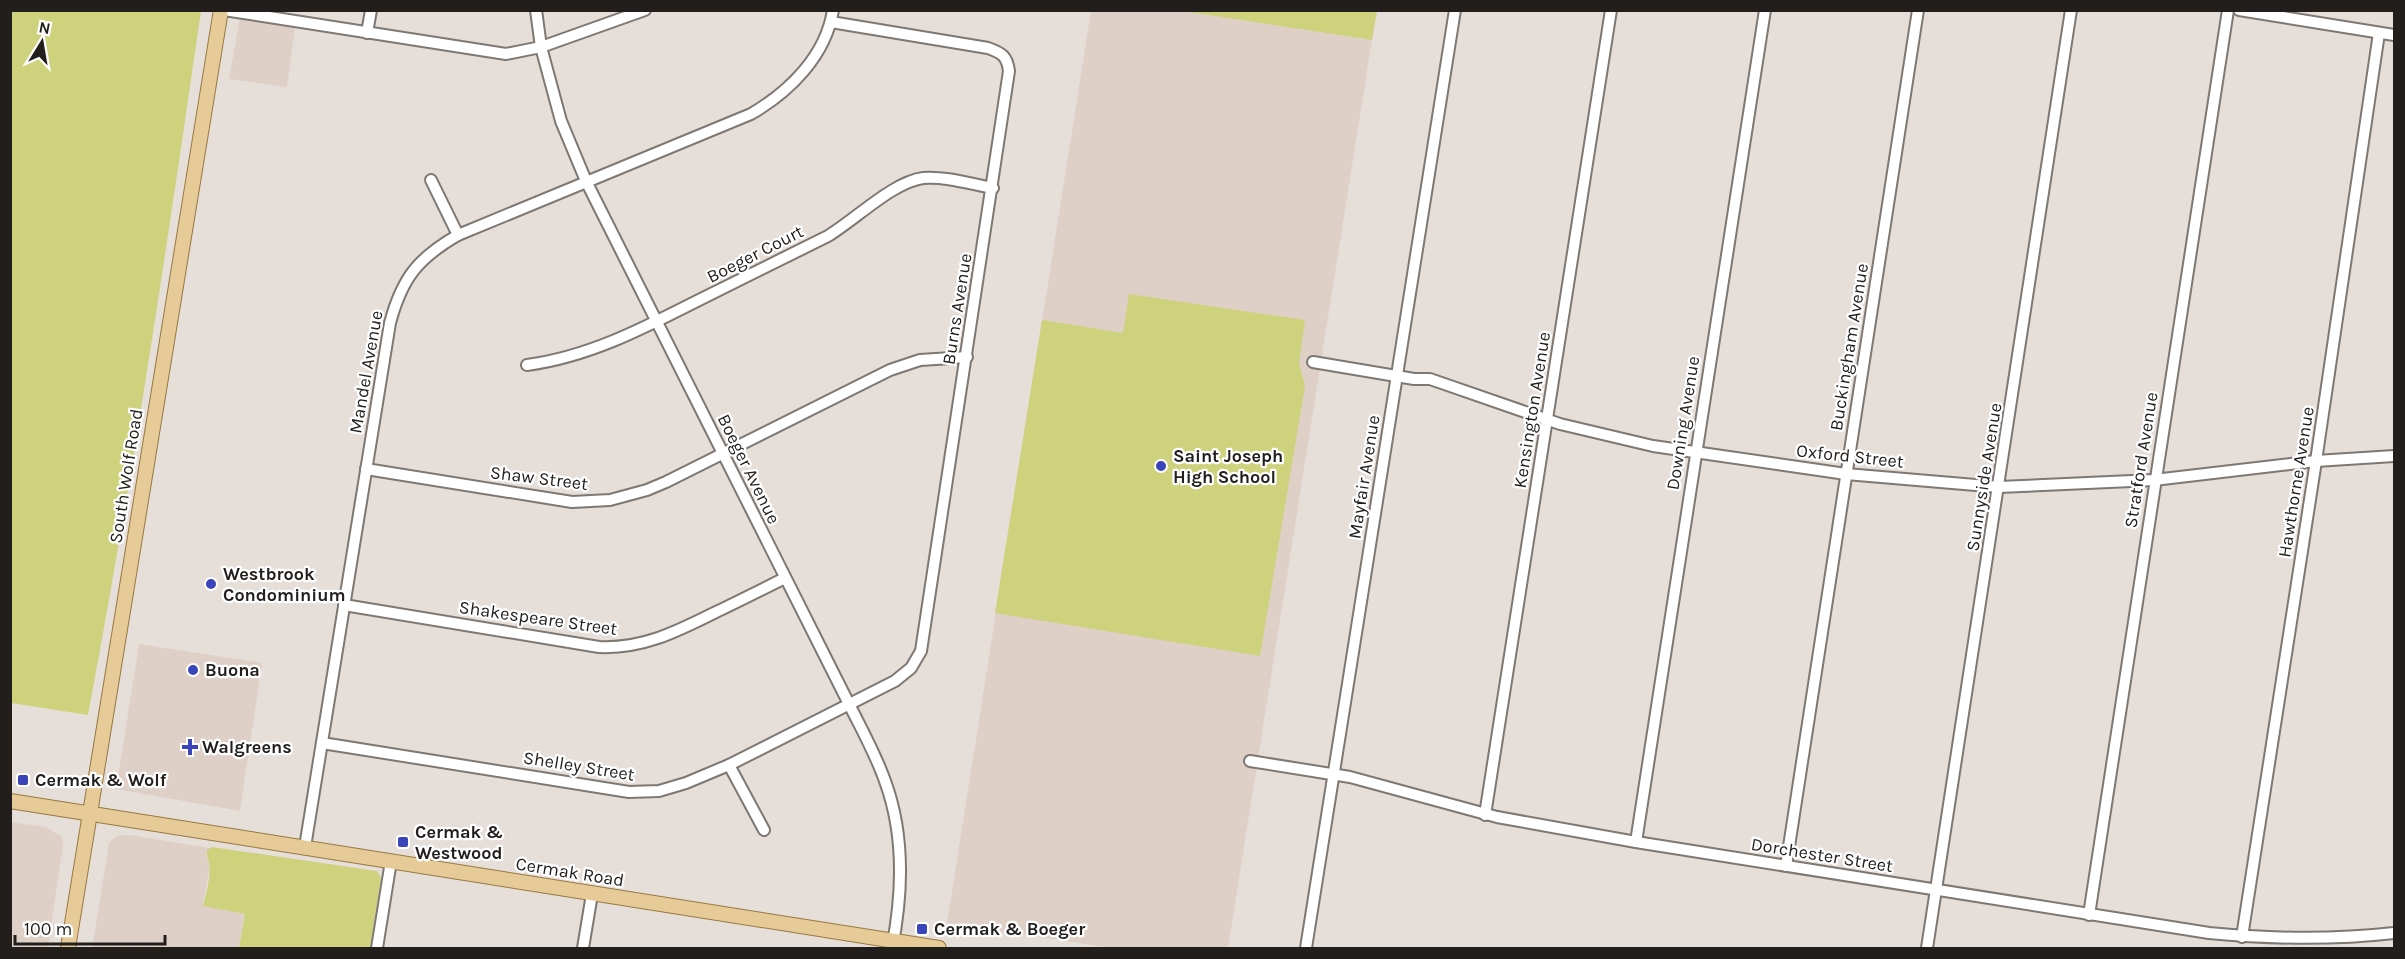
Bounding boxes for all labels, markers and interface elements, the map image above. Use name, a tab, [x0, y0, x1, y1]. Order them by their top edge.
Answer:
north arrow	[12, 12, 72, 72]
text: N	[37, 17, 52, 38]
street label: Boeger Court	[703, 220, 807, 288]
street label: Burns Avenue	[937, 252, 977, 366]
street label: Buckingham Avenue	[1825, 262, 1873, 432]
street label: Mandel Avenue	[344, 309, 388, 435]
street label: Kensington Avenue	[1509, 330, 1555, 490]
street label: Downing Avenue	[1662, 354, 1704, 492]
street label: Stratford Avenue	[2119, 390, 2163, 530]
street label: Sunnyside Avenue	[1961, 401, 2007, 553]
street label: Hawthorne Avenue	[2273, 405, 2319, 559]
street label: South Wolf Road	[105, 407, 147, 545]
street label: Boeger Avenue	[713, 410, 785, 528]
street label: Mayfair Avenue	[1343, 414, 1385, 540]
street label: Oxford Street	[1795, 439, 1905, 473]
place label: Saint Joseph High School	[1173, 445, 1283, 488]
marker: Saint Joseph High School	[1154, 459, 1168, 473]
street label: Shaw Street	[489, 461, 589, 495]
place label: Westbrook Condominium	[223, 563, 346, 606]
marker: Westbrook Condominium	[204, 577, 218, 591]
street label: Shakespeare Street	[457, 596, 619, 640]
place label: Buona	[205, 659, 260, 681]
marker: Buona	[186, 663, 200, 677]
place label: Walgreens	[202, 736, 292, 758]
marker: Walgreens	[183, 740, 197, 754]
street label: Shelley Street	[522, 746, 636, 786]
place label: Cermak & Wolf	[35, 769, 167, 791]
marker: Cermak & Wolf	[16, 773, 30, 787]
place label: Cermak & Westwood	[415, 821, 503, 864]
street label: Dorchester Street	[1750, 833, 1895, 877]
marker: Cermak & Westwood	[396, 835, 410, 849]
street label: Cermak Road	[514, 853, 626, 891]
scale bar	[15, 908, 165, 946]
text: 100 m	[24, 918, 72, 940]
place label: Cermak & Boeger	[934, 918, 1085, 940]
marker: Cermak & Boeger	[915, 922, 929, 936]

